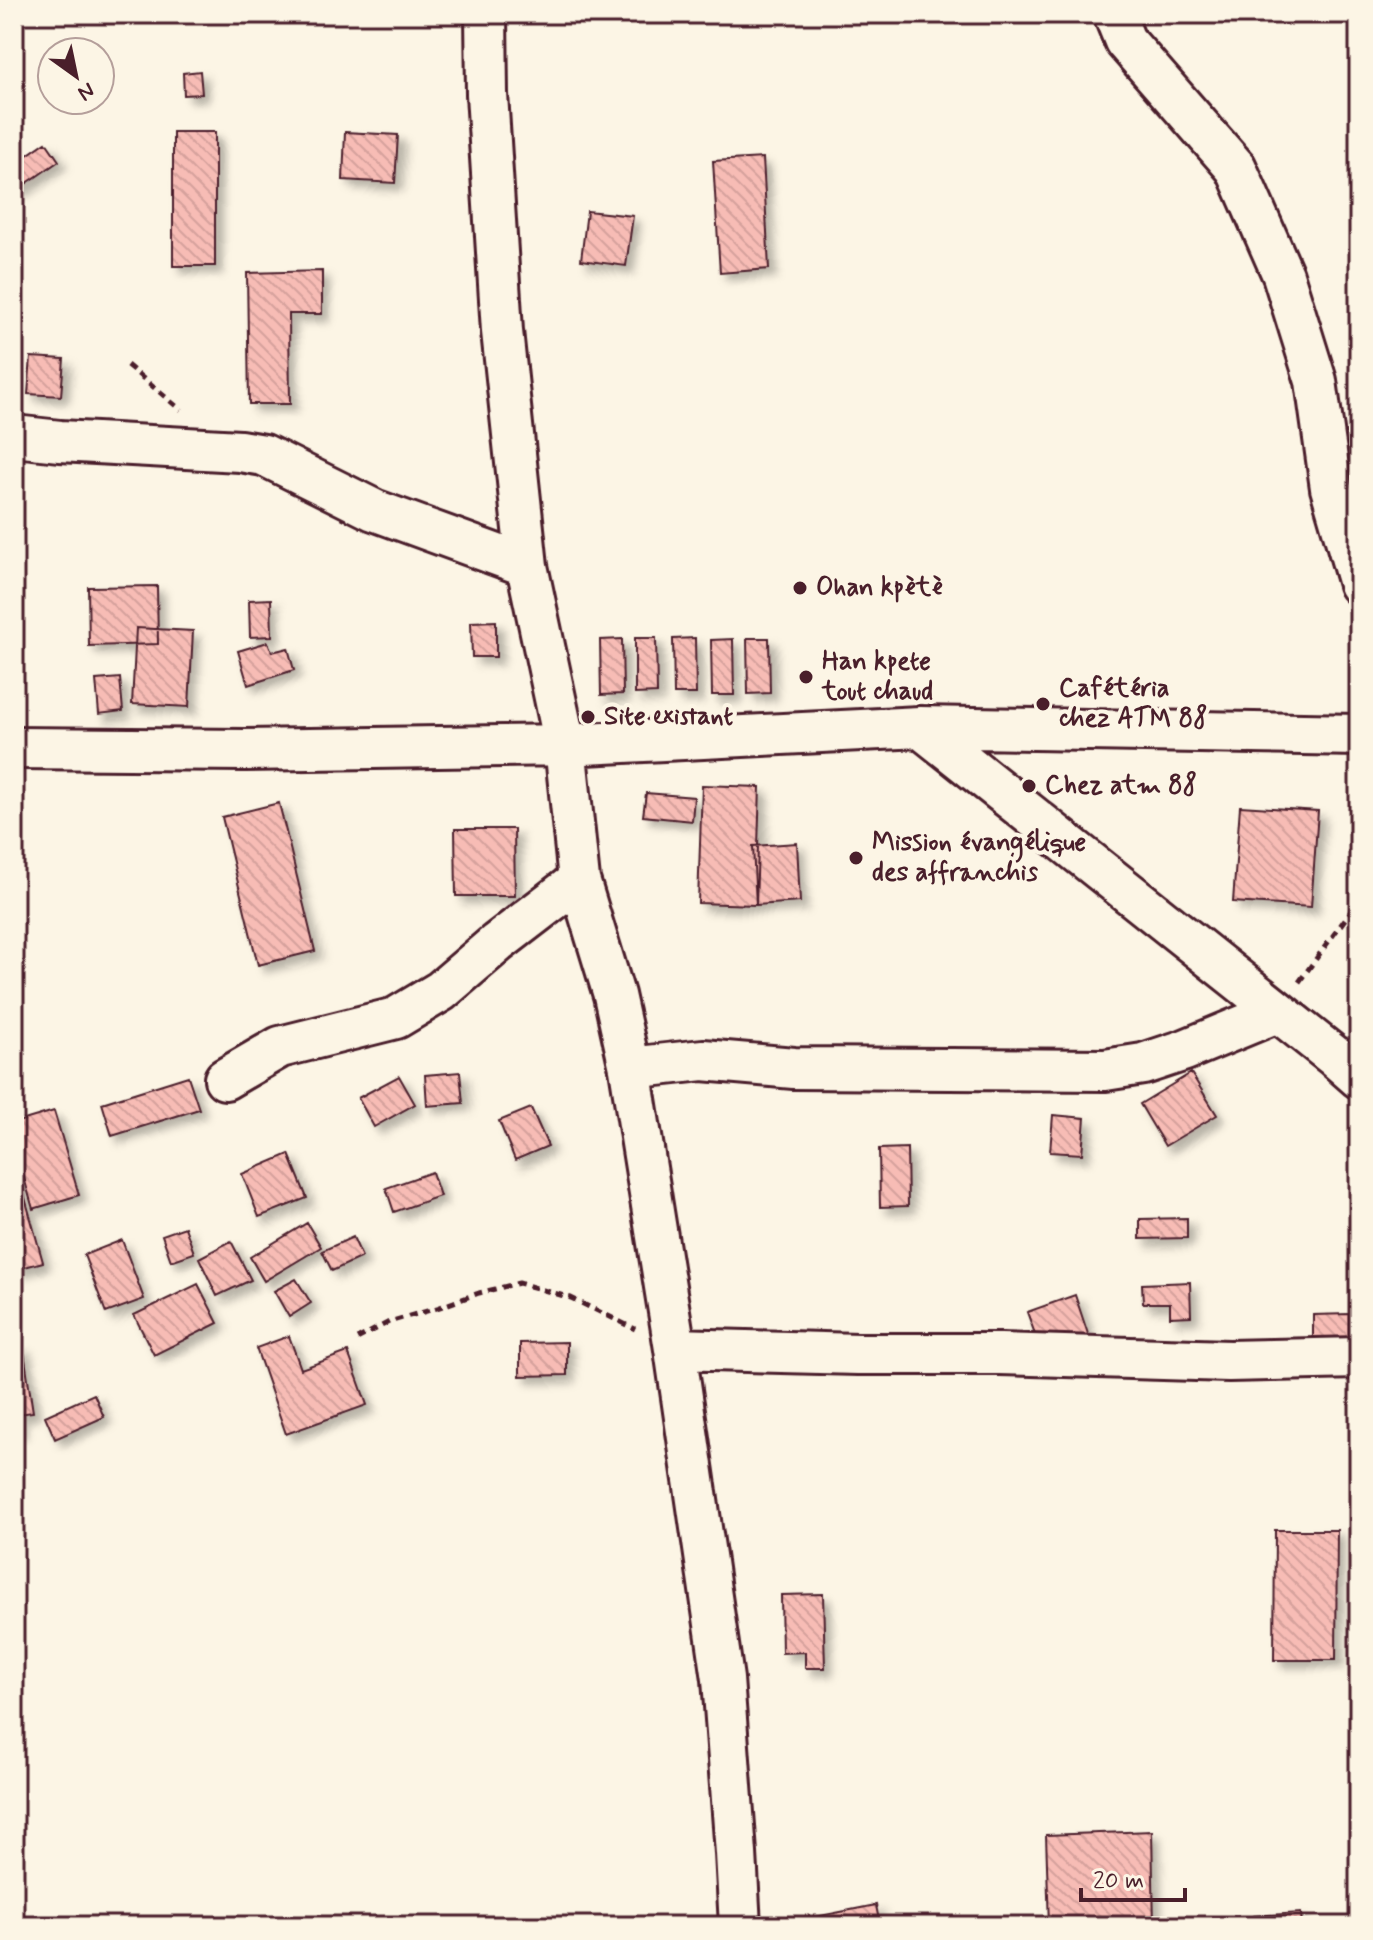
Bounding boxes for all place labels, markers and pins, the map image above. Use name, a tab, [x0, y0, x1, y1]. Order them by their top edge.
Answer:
place label: Ohan kpètè	[816, 571, 943, 605]
marker: Ohan kpètè	[791, 579, 809, 597]
place label: Han kpete tout chaud	[821, 645, 933, 709]
marker: Han kpete tout chaud	[797, 668, 815, 686]
place label: Cafétéria chez ATM 88	[1058, 672, 1207, 736]
marker: Cafétéria chez ATM 88	[1034, 695, 1052, 713]
place label: Site existant	[604, 700, 734, 734]
marker: Site existant	[579, 708, 597, 726]
place label: Chez atm 88	[1045, 769, 1197, 803]
marker: Chez atm 88	[1020, 777, 1038, 795]
place label: Mission évangélique des affranchis	[872, 826, 1086, 890]
marker: Mission évangélique des affranchis	[847, 849, 865, 867]

